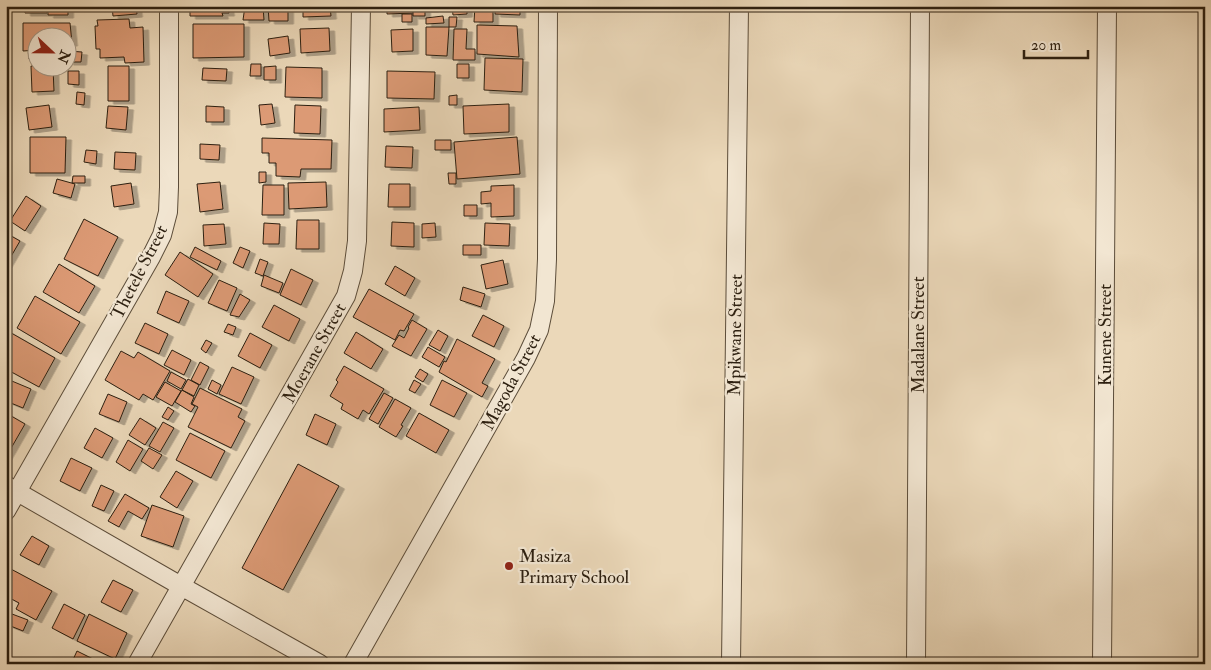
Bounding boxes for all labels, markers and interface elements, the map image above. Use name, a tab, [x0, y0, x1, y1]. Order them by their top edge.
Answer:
north arrow	[28, 28, 78, 78]
scale bar	[1024, 28, 1087, 60]
text: 20 m	[1031, 36, 1061, 55]
text: N	[53, 47, 74, 66]
street label: Thetele Street	[106, 221, 173, 323]
street label: Mpikwane Street	[723, 274, 748, 396]
street label: Madalane Street	[907, 276, 930, 393]
street label: Kunene Street	[1094, 284, 1117, 386]
street label: Moerane Street	[277, 299, 352, 408]
street label: Magoda Street	[476, 330, 546, 434]
place label: Masiza Primary School	[519, 545, 630, 589]
marker: Masiza Primary School	[503, 560, 515, 572]

